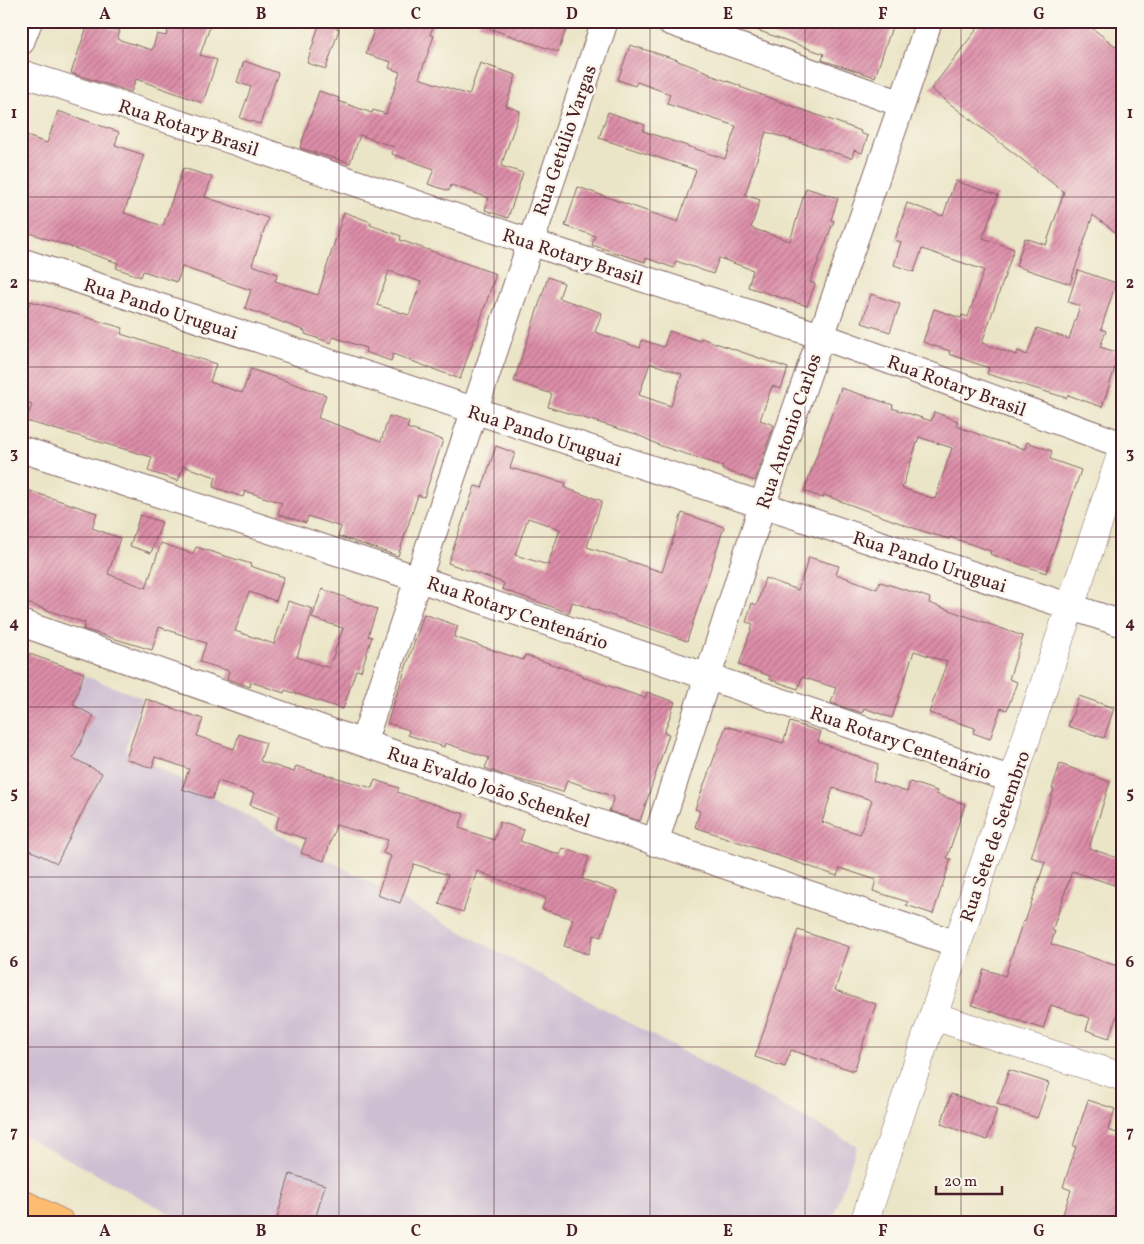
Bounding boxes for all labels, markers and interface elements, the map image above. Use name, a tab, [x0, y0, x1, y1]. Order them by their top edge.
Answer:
text: A	[99, 4, 111, 26]
text: B	[256, 4, 267, 26]
text: C	[411, 4, 421, 26]
text: D	[566, 4, 578, 26]
text: E	[723, 4, 733, 26]
text: F	[878, 4, 888, 26]
text: G	[1033, 4, 1045, 26]
street label: Rua Getúlio Vargas	[528, 62, 604, 220]
street label: Rua Rotary Brasil	[115, 94, 262, 164]
text: 1	[11, 103, 17, 125]
text: 1	[1127, 103, 1133, 125]
street label: Rua Rotary Brasil	[499, 223, 646, 293]
text: 2	[10, 273, 18, 295]
street label: Rua Pando Uruguai	[80, 273, 241, 347]
text: 2	[1126, 273, 1134, 295]
street label: Rua Antonio Carlos	[751, 350, 829, 513]
street label: Rua Rotary Brasil	[883, 350, 1030, 424]
street label: Rua Pando Uruguai	[464, 400, 625, 474]
text: 3	[10, 443, 18, 465]
text: 3	[1126, 443, 1134, 465]
street label: Rua Pando Uruguai	[849, 526, 1010, 600]
street label: Rua Rotary Centenário	[423, 571, 611, 657]
text: 4	[9, 613, 19, 635]
text: 4	[1125, 613, 1135, 635]
street label: Rua Rotary Centenário	[806, 701, 994, 787]
street label: Rua Evaldo João Schenkel	[383, 741, 594, 835]
street label: Rua Sete de Setembro	[954, 748, 1037, 926]
text: 5	[10, 783, 18, 805]
text: 5	[1126, 783, 1134, 805]
text: 6	[10, 952, 19, 974]
text: 6	[1126, 952, 1135, 974]
text: 7	[10, 1122, 18, 1144]
text: 7	[1126, 1122, 1134, 1144]
scale bar	[936, 1164, 1003, 1196]
text: 20 m	[944, 1172, 977, 1193]
text: A	[99, 1221, 111, 1243]
text: B	[256, 1221, 267, 1243]
text: C	[411, 1221, 421, 1243]
text: D	[566, 1221, 578, 1243]
text: E	[723, 1221, 733, 1243]
text: F	[878, 1221, 888, 1243]
text: G	[1033, 1221, 1045, 1243]

